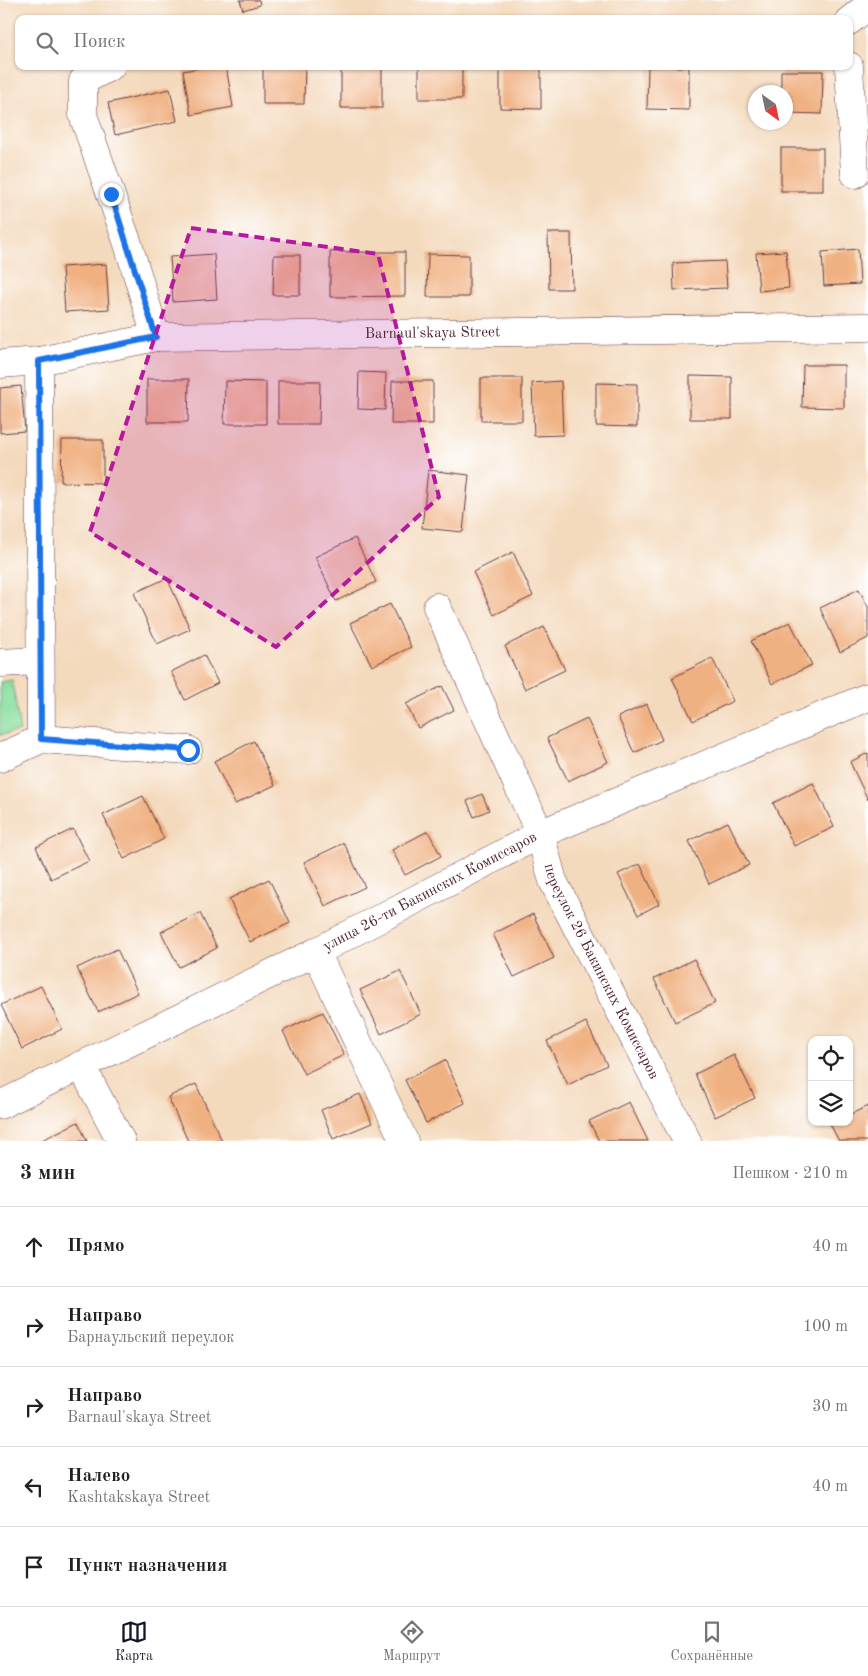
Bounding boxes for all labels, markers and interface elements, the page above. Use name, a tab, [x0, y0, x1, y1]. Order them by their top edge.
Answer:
search box	[15, 15, 853, 70]
icon: search	[33, 29, 61, 57]
text: Поиск	[73, 33, 125, 52]
north arrow	[748, 85, 793, 130]
route end	[100, 183, 123, 206]
street label: Barnaul'skaya Street	[365, 325, 500, 342]
route start	[177, 739, 200, 762]
street label: улица 26-ти Бакинских Комиссаров	[321, 830, 539, 954]
street label: переулок 26 Бакинских Комиссаров	[541, 862, 661, 1081]
map controls	[808, 1036, 853, 1126]
button: locate	[808, 1036, 853, 1081]
button: layers	[808, 1081, 853, 1126]
text: 3 мин	[20, 1163, 75, 1184]
text: Пешком · 210 m	[732, 1166, 848, 1182]
icon: ahead	[20, 1233, 48, 1261]
text: Прямо	[67, 1237, 125, 1256]
text: 40 m	[812, 1239, 848, 1255]
text: Направо	[67, 1307, 142, 1326]
icon: right	[20, 1313, 48, 1341]
text: 100 m	[803, 1319, 848, 1335]
text: Барнаульский переулок	[67, 1330, 234, 1346]
text: Направо	[67, 1387, 142, 1406]
icon: right	[20, 1393, 48, 1421]
text: 30 m	[812, 1399, 848, 1415]
text: Barnaul'skaya Street	[67, 1410, 211, 1426]
text: Налево	[67, 1467, 130, 1486]
icon: left	[20, 1473, 48, 1501]
text: 40 m	[812, 1479, 848, 1495]
text: Kashtakskaya Street	[67, 1490, 210, 1506]
icon: arrive	[20, 1553, 48, 1581]
text: Пункт назначения	[67, 1557, 227, 1576]
tab: Карта	[115, 1618, 153, 1665]
tab: Маршрут	[383, 1618, 440, 1665]
tab: Сохранённые	[670, 1618, 753, 1665]

